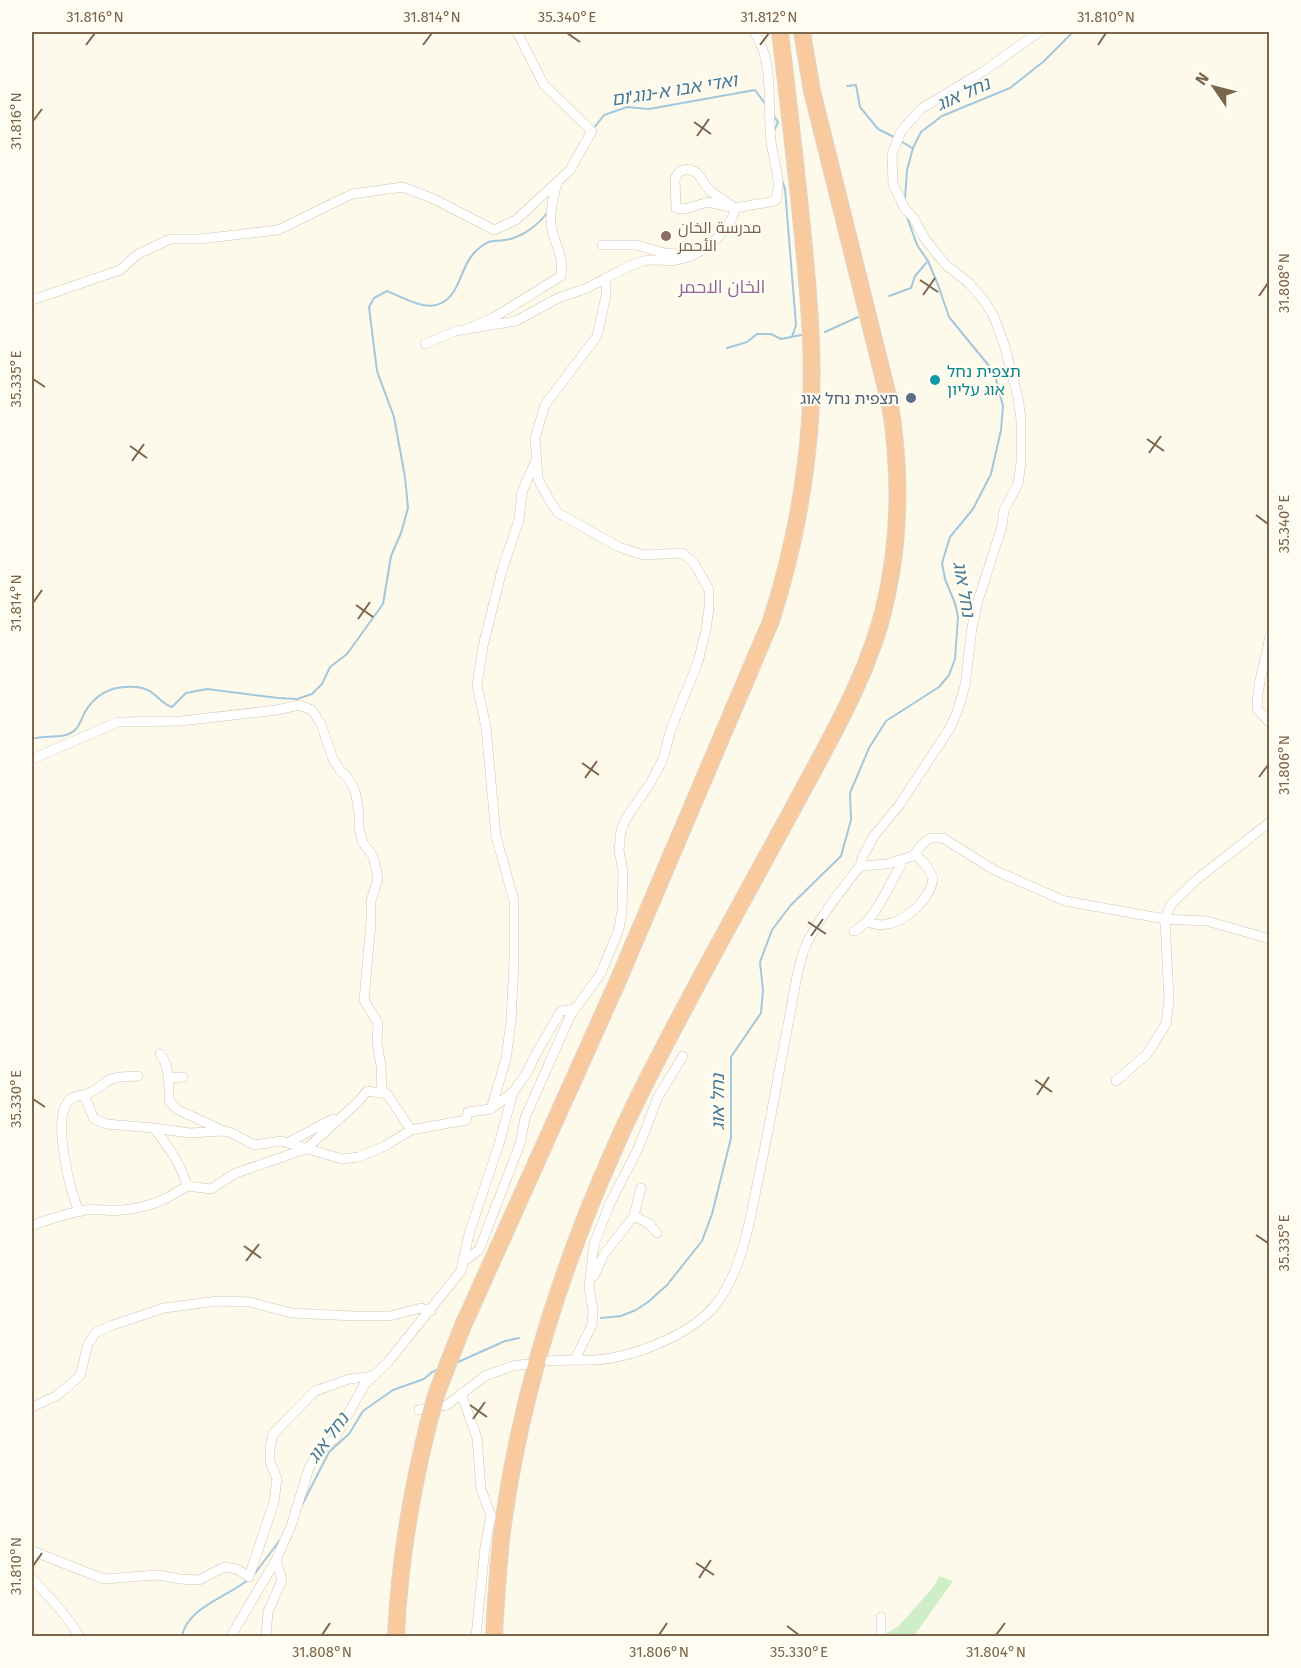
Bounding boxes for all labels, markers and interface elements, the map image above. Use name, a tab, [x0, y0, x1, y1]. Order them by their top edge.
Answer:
text: 31.816°N	[66, 8, 124, 26]
text: 31.814°N	[403, 8, 461, 26]
text: 35.340°E	[538, 8, 596, 26]
text: 31.812°N	[740, 8, 798, 26]
text: 31.810°N	[1077, 8, 1135, 26]
north arrow	[1184, 57, 1244, 117]
water label: ואדי אבו א-נוג'ום	[609, 69, 740, 111]
text: N	[1191, 69, 1213, 88]
water label: נחל אוג	[933, 72, 994, 116]
text: 31.816°N	[7, 92, 25, 150]
place label: مدرسة الخان الأحمر	[677, 218, 762, 255]
marker: مدرسة الخان الأحمر	[659, 229, 673, 243]
text: 31.808°N	[1275, 253, 1293, 313]
district label: الخان الاحمر	[678, 276, 765, 298]
text: 35.335°E	[7, 351, 25, 407]
place label: תצפית נחל אוג עליון	[947, 362, 1021, 399]
marker: תצפית נחל אוג עליון	[928, 373, 942, 387]
place label: תצפית נחל אוג	[800, 389, 899, 408]
marker: תצפית נחל אוג	[904, 391, 918, 405]
text: 35.340°E	[1275, 495, 1293, 553]
water label: נחל אוג	[948, 559, 980, 620]
text: 31.814°N	[7, 574, 25, 632]
text: 31.806°N	[1275, 735, 1293, 795]
text: 35.330°E	[7, 1070, 25, 1128]
water label: נחל אוג	[707, 1073, 729, 1130]
text: 35.335°E	[1275, 1215, 1293, 1271]
water label: נחל אוג	[303, 1408, 354, 1467]
text: 31.810°N	[7, 1537, 25, 1595]
text: 31.808°N	[292, 1643, 352, 1661]
text: 31.806°N	[629, 1643, 689, 1661]
text: 35.330°E	[770, 1643, 828, 1661]
text: 31.804°N	[966, 1643, 1026, 1661]

